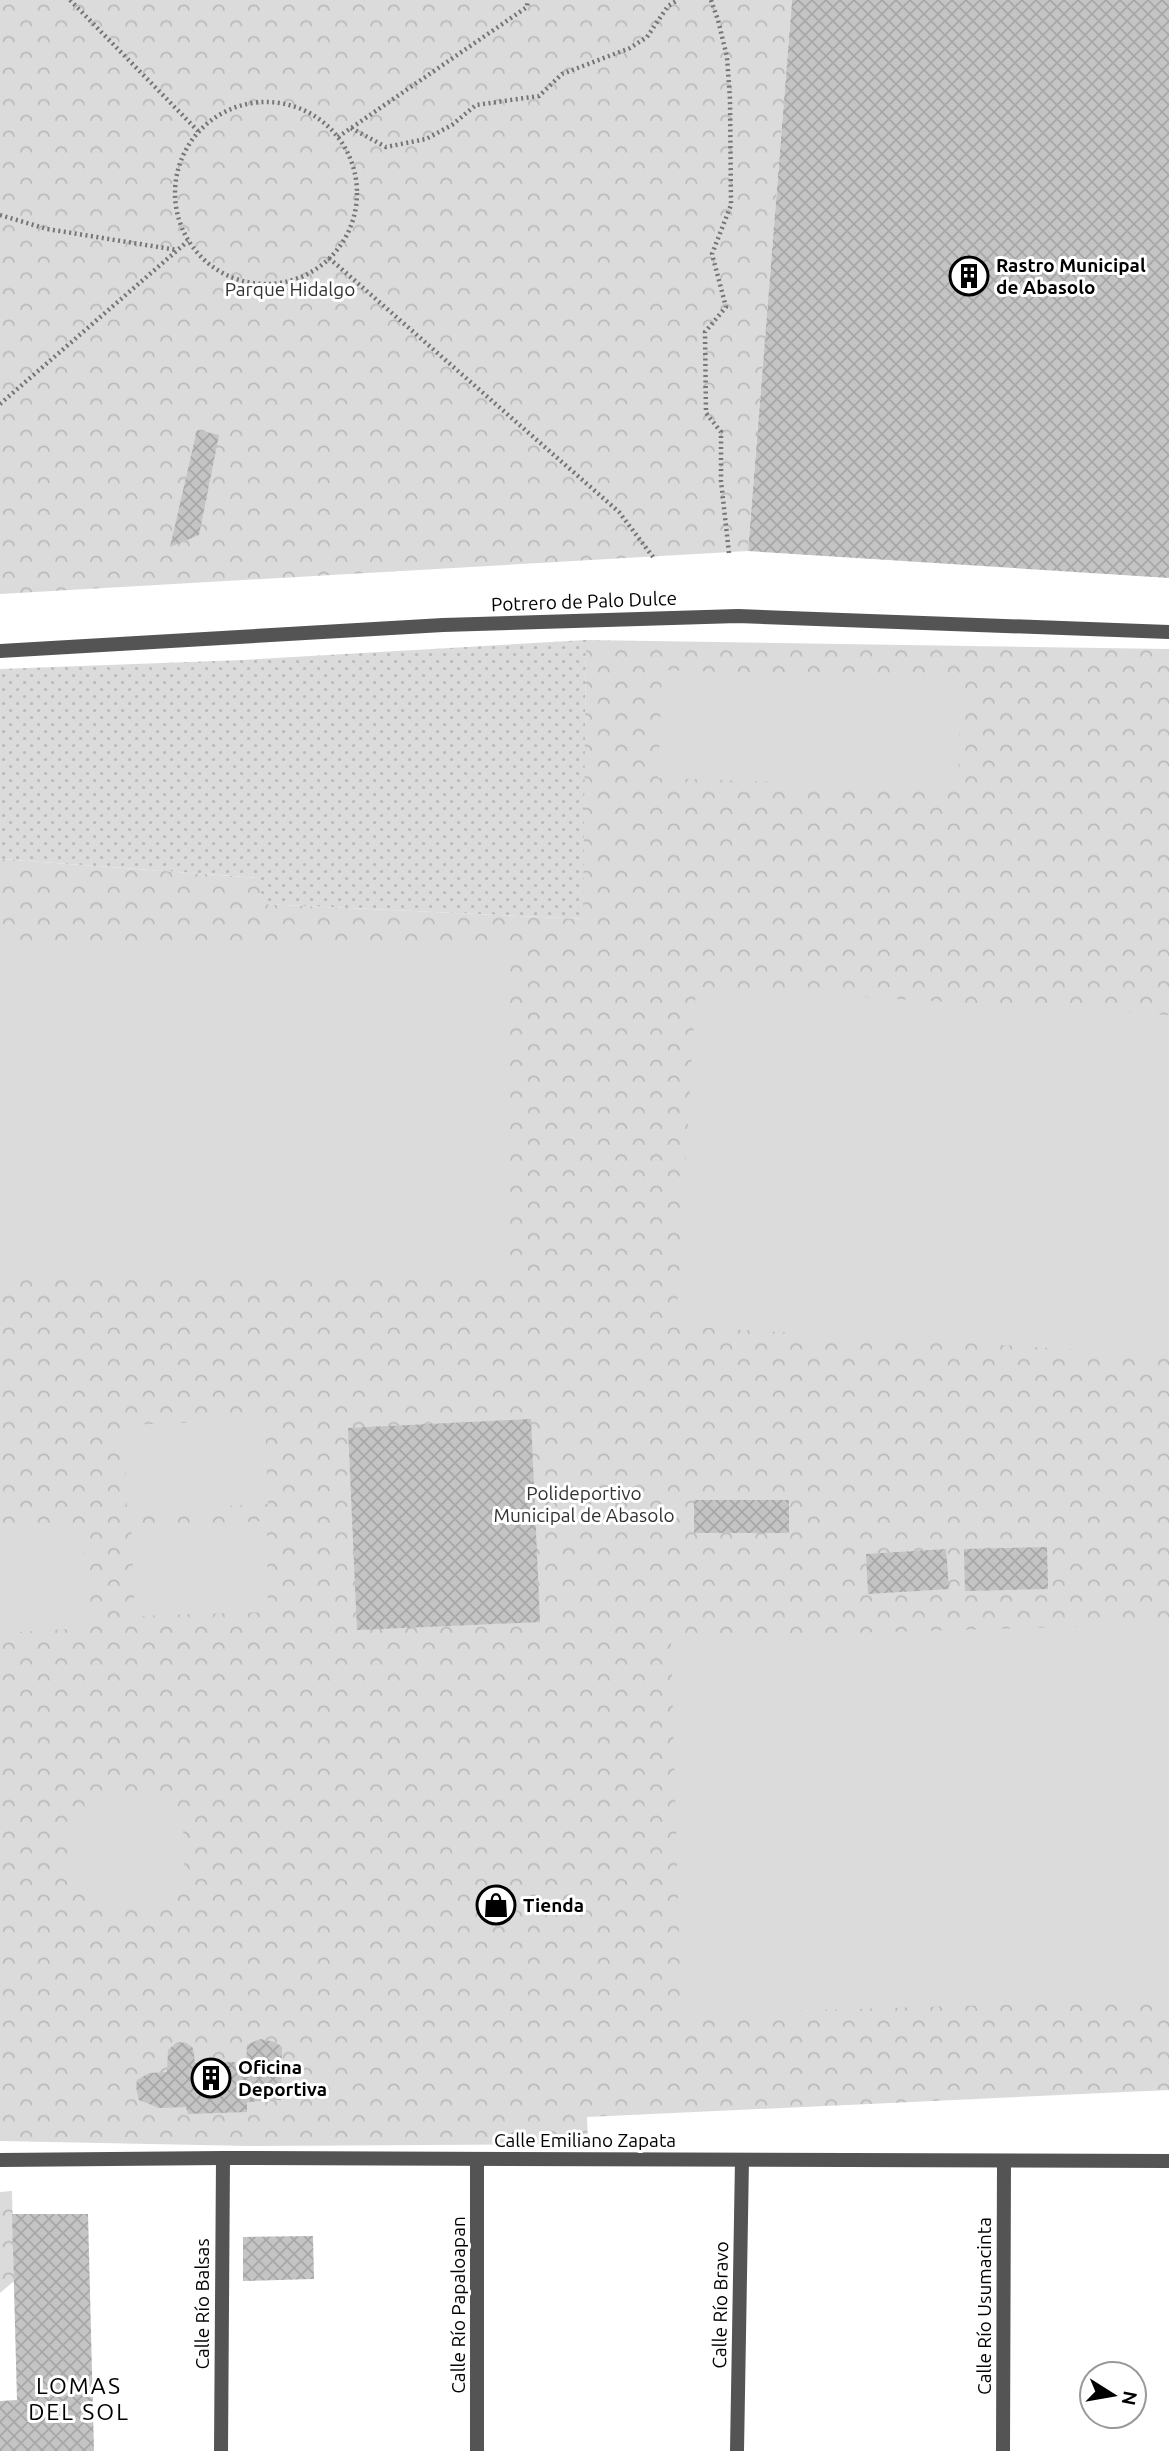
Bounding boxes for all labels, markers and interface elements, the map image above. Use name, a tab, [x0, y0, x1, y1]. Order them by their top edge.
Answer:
place label: Rastro Municipal de Abasolo	[996, 254, 1146, 298]
building icon: Rastro Municipal de Abasolo	[948, 255, 990, 297]
park label: Parque Hidalgo	[225, 278, 355, 300]
street label: Potrero de Palo Dulce	[491, 587, 677, 615]
park label: Polideportivo Municipal de Abasolo	[493, 1482, 675, 1526]
shop icon: Tienda	[475, 1884, 517, 1926]
place label: Tienda	[523, 1894, 584, 1916]
place label: Oficina Deportiva	[238, 2056, 327, 2100]
building icon: Oficina Deportiva	[190, 2057, 232, 2099]
street label: Calle Emiliano Zapata	[494, 2129, 676, 2151]
street label: Calle Río Papaloapan	[447, 2216, 469, 2394]
street label: Calle Río Usumacinta	[973, 2217, 995, 2395]
street label: Calle Río Balsas	[191, 2238, 213, 2370]
street label: Calle Río Bravo	[708, 2241, 732, 2369]
north arrow	[1078, 2360, 1148, 2430]
district label: LOMAS DEL SOL	[28, 2373, 130, 2424]
text: N	[1118, 2389, 1142, 2407]

